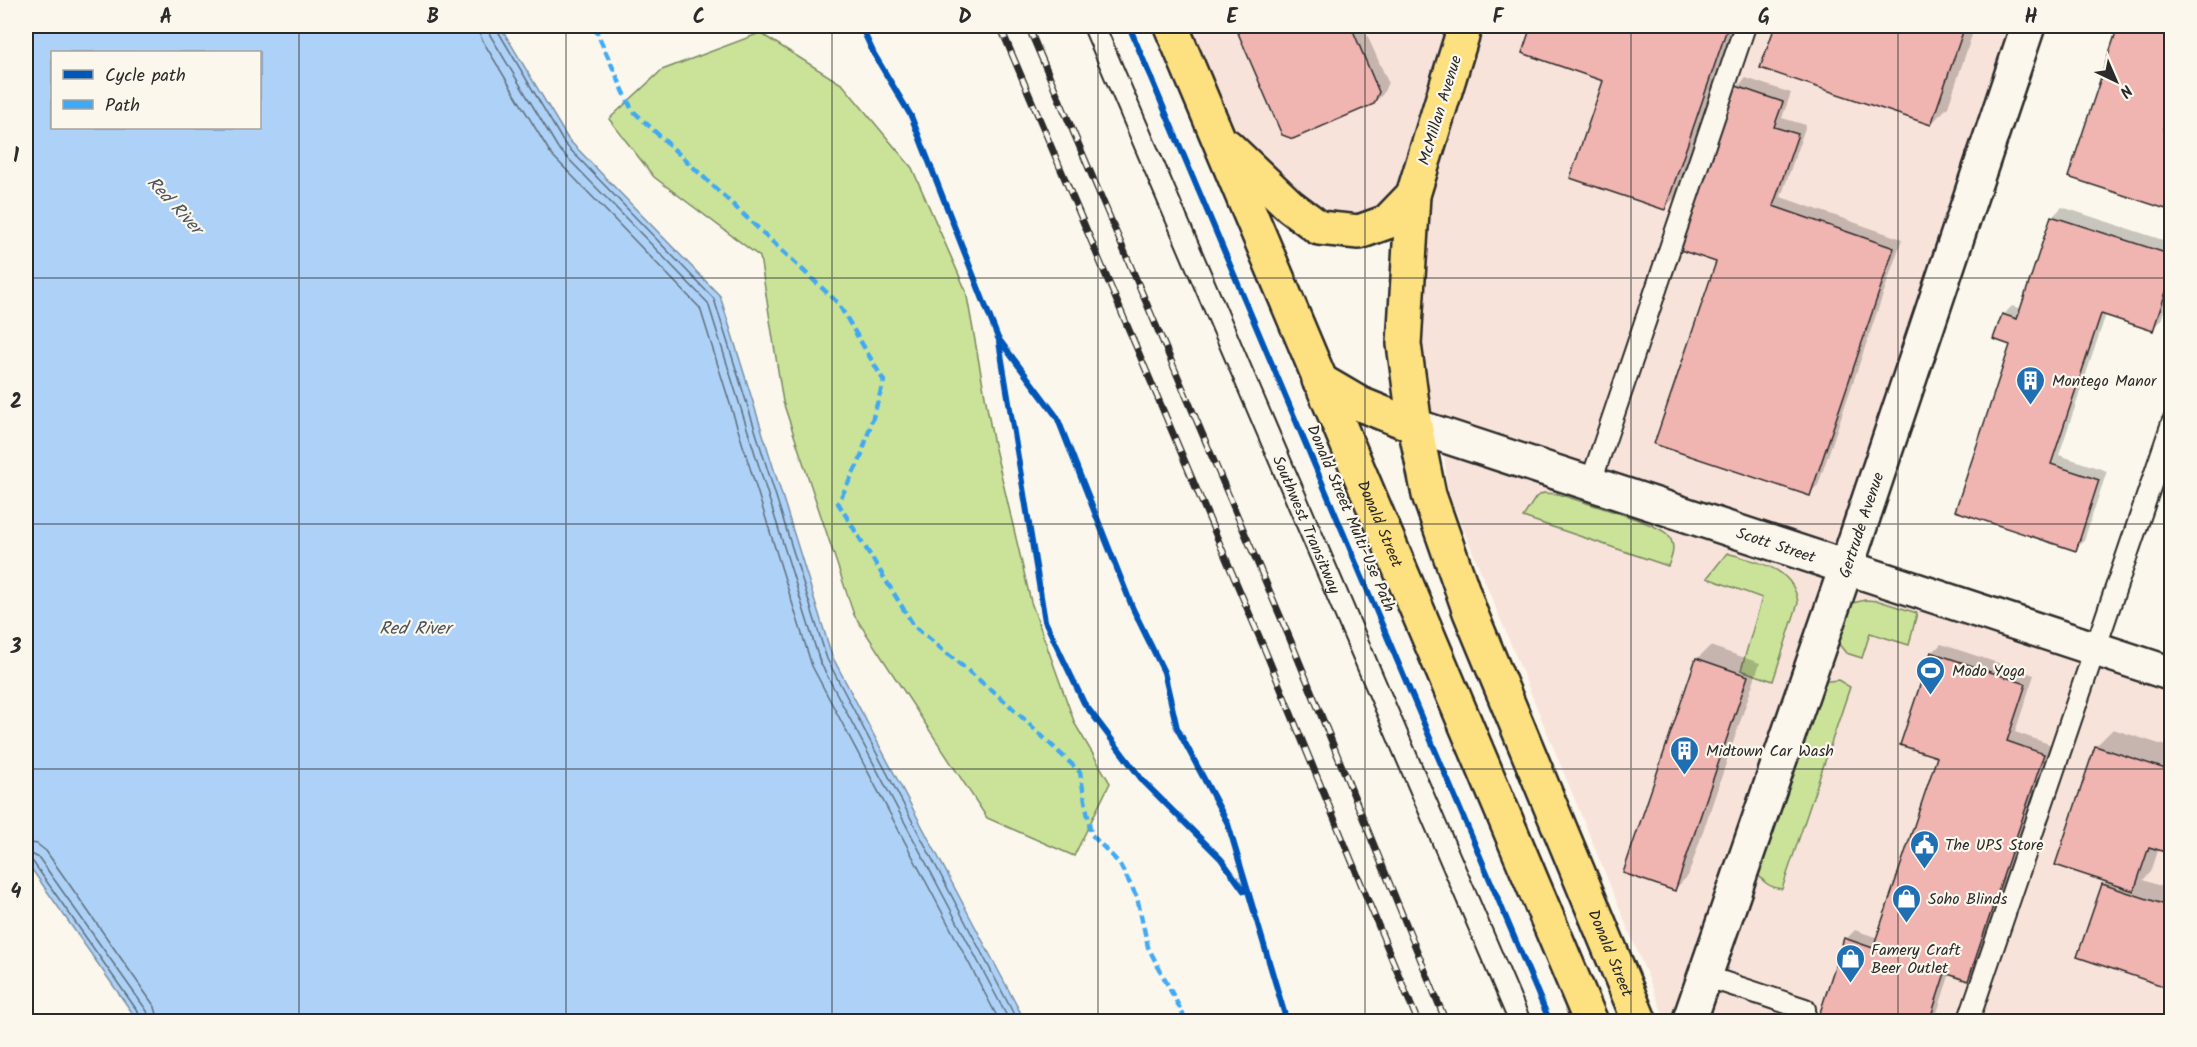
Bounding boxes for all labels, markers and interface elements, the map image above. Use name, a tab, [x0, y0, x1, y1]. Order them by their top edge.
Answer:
text: A	[160, 2, 172, 34]
text: B	[427, 2, 439, 34]
text: C	[693, 2, 705, 34]
text: D	[958, 2, 972, 34]
text: E	[1226, 2, 1238, 34]
text: F	[1493, 2, 1505, 34]
text: G	[1758, 2, 1770, 34]
text: H	[2024, 2, 2038, 34]
legend	[51, 51, 261, 129]
north arrow	[2086, 51, 2146, 111]
street label: McMillan Avenue	[1412, 52, 1469, 168]
text: Cycle path	[105, 62, 186, 91]
text: N	[2113, 78, 2138, 103]
text: Path	[105, 92, 140, 121]
text: 1	[13, 141, 19, 173]
water label: Red River	[139, 170, 212, 245]
building icon: Montego Manor	[2015, 364, 2047, 406]
place label: Montego Manor	[2052, 369, 2158, 394]
text: 2	[10, 387, 22, 419]
street label: Donald Street Multi-Use Path	[1304, 422, 1400, 614]
street label: Southwest Transitway	[1265, 452, 1347, 598]
street label: Gertrude Avenue	[1833, 469, 1891, 582]
street label: Donald Street	[1353, 478, 1407, 570]
street label: Scott Street	[1733, 521, 1819, 571]
water label: Red River	[379, 615, 455, 644]
text: 3	[10, 632, 22, 664]
sports icon: Modo Yoga	[1915, 654, 1947, 696]
place label: Modo Yoga	[1952, 659, 2025, 684]
building icon: Midtown Car Wash	[1669, 734, 1701, 776]
place label: Midtown Car Wash	[1706, 739, 1834, 764]
public building icon: The UPS Store	[1908, 828, 1940, 870]
place label: The UPS Store	[1945, 833, 2043, 858]
text: 4	[11, 877, 22, 909]
shop icon: Soho Blinds	[1891, 882, 1923, 924]
place label: Soho Blinds	[1928, 887, 2007, 912]
street label: Donald Street	[1581, 906, 1639, 1002]
place label: Famery Craft Beer Outlet	[1871, 938, 1961, 981]
shop icon: Famery Craft Beer Outlet	[1834, 942, 1866, 984]

